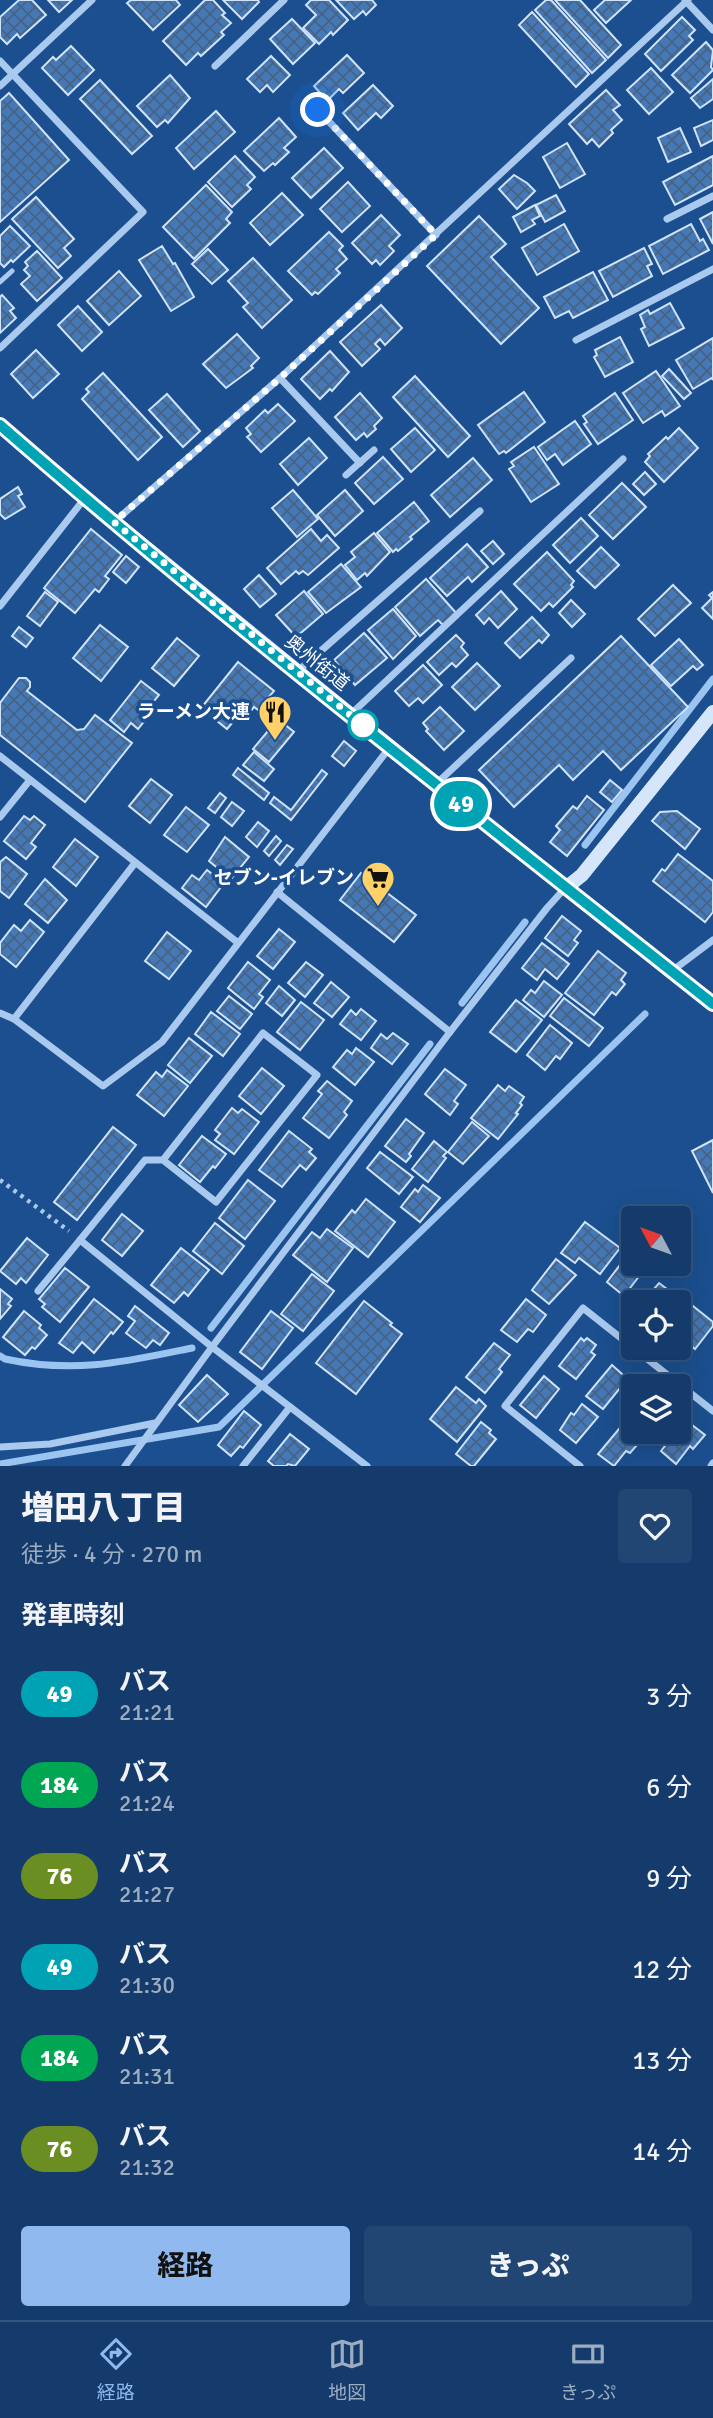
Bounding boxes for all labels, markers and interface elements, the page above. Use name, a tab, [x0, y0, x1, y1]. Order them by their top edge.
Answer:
your location	[300, 92, 335, 127]
street label: 奥州街道	[280, 630, 354, 696]
restaurant icon: ラーメン大連	[256, 693, 294, 742]
place label: ラーメン大連	[137, 700, 250, 724]
unlabelled marker	[348, 710, 378, 740]
line badge: 49	[430, 781, 492, 827]
text: 49	[448, 789, 474, 819]
supermarket icon: セブン-イレブン	[359, 859, 397, 908]
place label: セブン-イレブン	[214, 866, 354, 890]
north arrow	[621, 1206, 691, 1276]
map controls	[621, 1206, 691, 1444]
button: locate	[621, 1290, 691, 1360]
button: layers	[621, 1374, 691, 1444]
text: 増田八丁目	[21, 1488, 186, 1529]
button: heart	[618, 1489, 692, 1563]
text: 徒歩 · 4 分 · 270 m	[21, 1540, 202, 1569]
text: 発車時刻	[21, 1600, 125, 1632]
text: バス	[119, 1666, 171, 1698]
text: 49	[47, 1679, 72, 1709]
text: 3 分	[646, 1681, 692, 1713]
text: 21:21	[119, 1698, 175, 1727]
text: バス	[119, 1757, 171, 1789]
text: 184	[40, 1770, 79, 1800]
text: 6 分	[646, 1772, 692, 1804]
text: 21:24	[119, 1789, 175, 1818]
text: バス	[119, 1848, 171, 1880]
text: 76	[47, 1861, 72, 1891]
text: 9 分	[646, 1863, 692, 1895]
text: 21:27	[119, 1880, 175, 1909]
text: バス	[119, 1939, 171, 1971]
text: 49	[47, 1952, 72, 1982]
text: 12 分	[632, 1954, 692, 1986]
text: 21:30	[119, 1971, 175, 2000]
text: バス	[119, 2030, 171, 2062]
text: 184	[40, 2043, 79, 2073]
text: 13 分	[632, 2045, 692, 2077]
text: 21:31	[119, 2062, 175, 2091]
text: バス	[119, 2121, 171, 2153]
text: 76	[47, 2134, 72, 2164]
text: 14 分	[632, 2136, 692, 2168]
text: 21:32	[119, 2153, 175, 2182]
button: 経路	[21, 2226, 350, 2306]
button: きっぷ	[364, 2226, 692, 2306]
tab: 経路	[97, 2335, 135, 2405]
tab: 地図	[328, 2335, 366, 2405]
tab: きっぷ	[560, 2335, 616, 2405]

